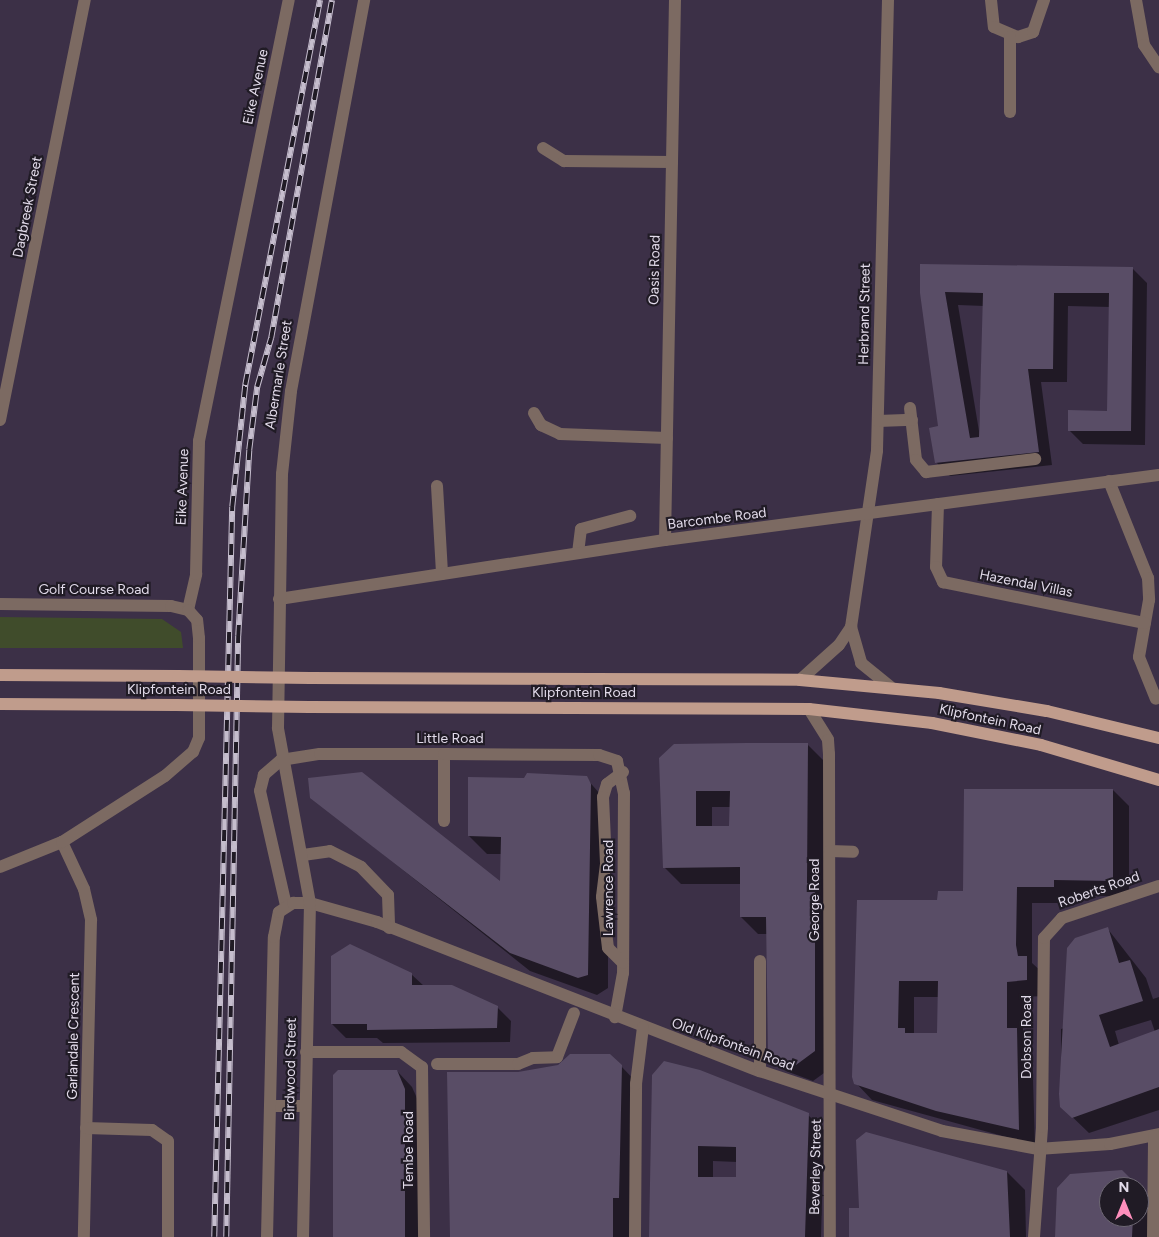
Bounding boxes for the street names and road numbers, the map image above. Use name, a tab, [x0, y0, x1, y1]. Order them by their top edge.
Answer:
street label: Eike Avenue	[240, 48, 272, 126]
street label: Dagbreek Street	[10, 155, 46, 259]
street label: Oasis Road	[646, 235, 664, 305]
street label: Herbrand Street	[856, 263, 874, 365]
street label: Albermarle Street	[262, 319, 296, 431]
street label: Eike Avenue	[173, 448, 193, 526]
street label: Barcombe Road	[667, 505, 767, 533]
street label: Hazendal Villas	[978, 567, 1074, 601]
street label: Golf Course Road	[38, 582, 150, 598]
street label: Klipfontein Road	[127, 682, 231, 698]
street label: Klipfontein Road	[532, 685, 636, 701]
street label: Klipfontein Road	[937, 701, 1043, 739]
street label: Little Road	[416, 731, 484, 747]
street label: Lawrence Road	[601, 840, 617, 936]
street label: George Road	[807, 859, 823, 941]
street label: Roberts Road	[1056, 868, 1142, 912]
street label: Garlandale Crescent	[64, 972, 84, 1100]
street label: Dobson Road	[1019, 995, 1035, 1079]
street label: Old Klipfontein Road	[669, 1015, 797, 1075]
street label: Birdwood Street	[282, 1018, 300, 1120]
street label: Tembe Road	[401, 1111, 417, 1189]
street label: Beverley Street	[807, 1119, 825, 1215]

